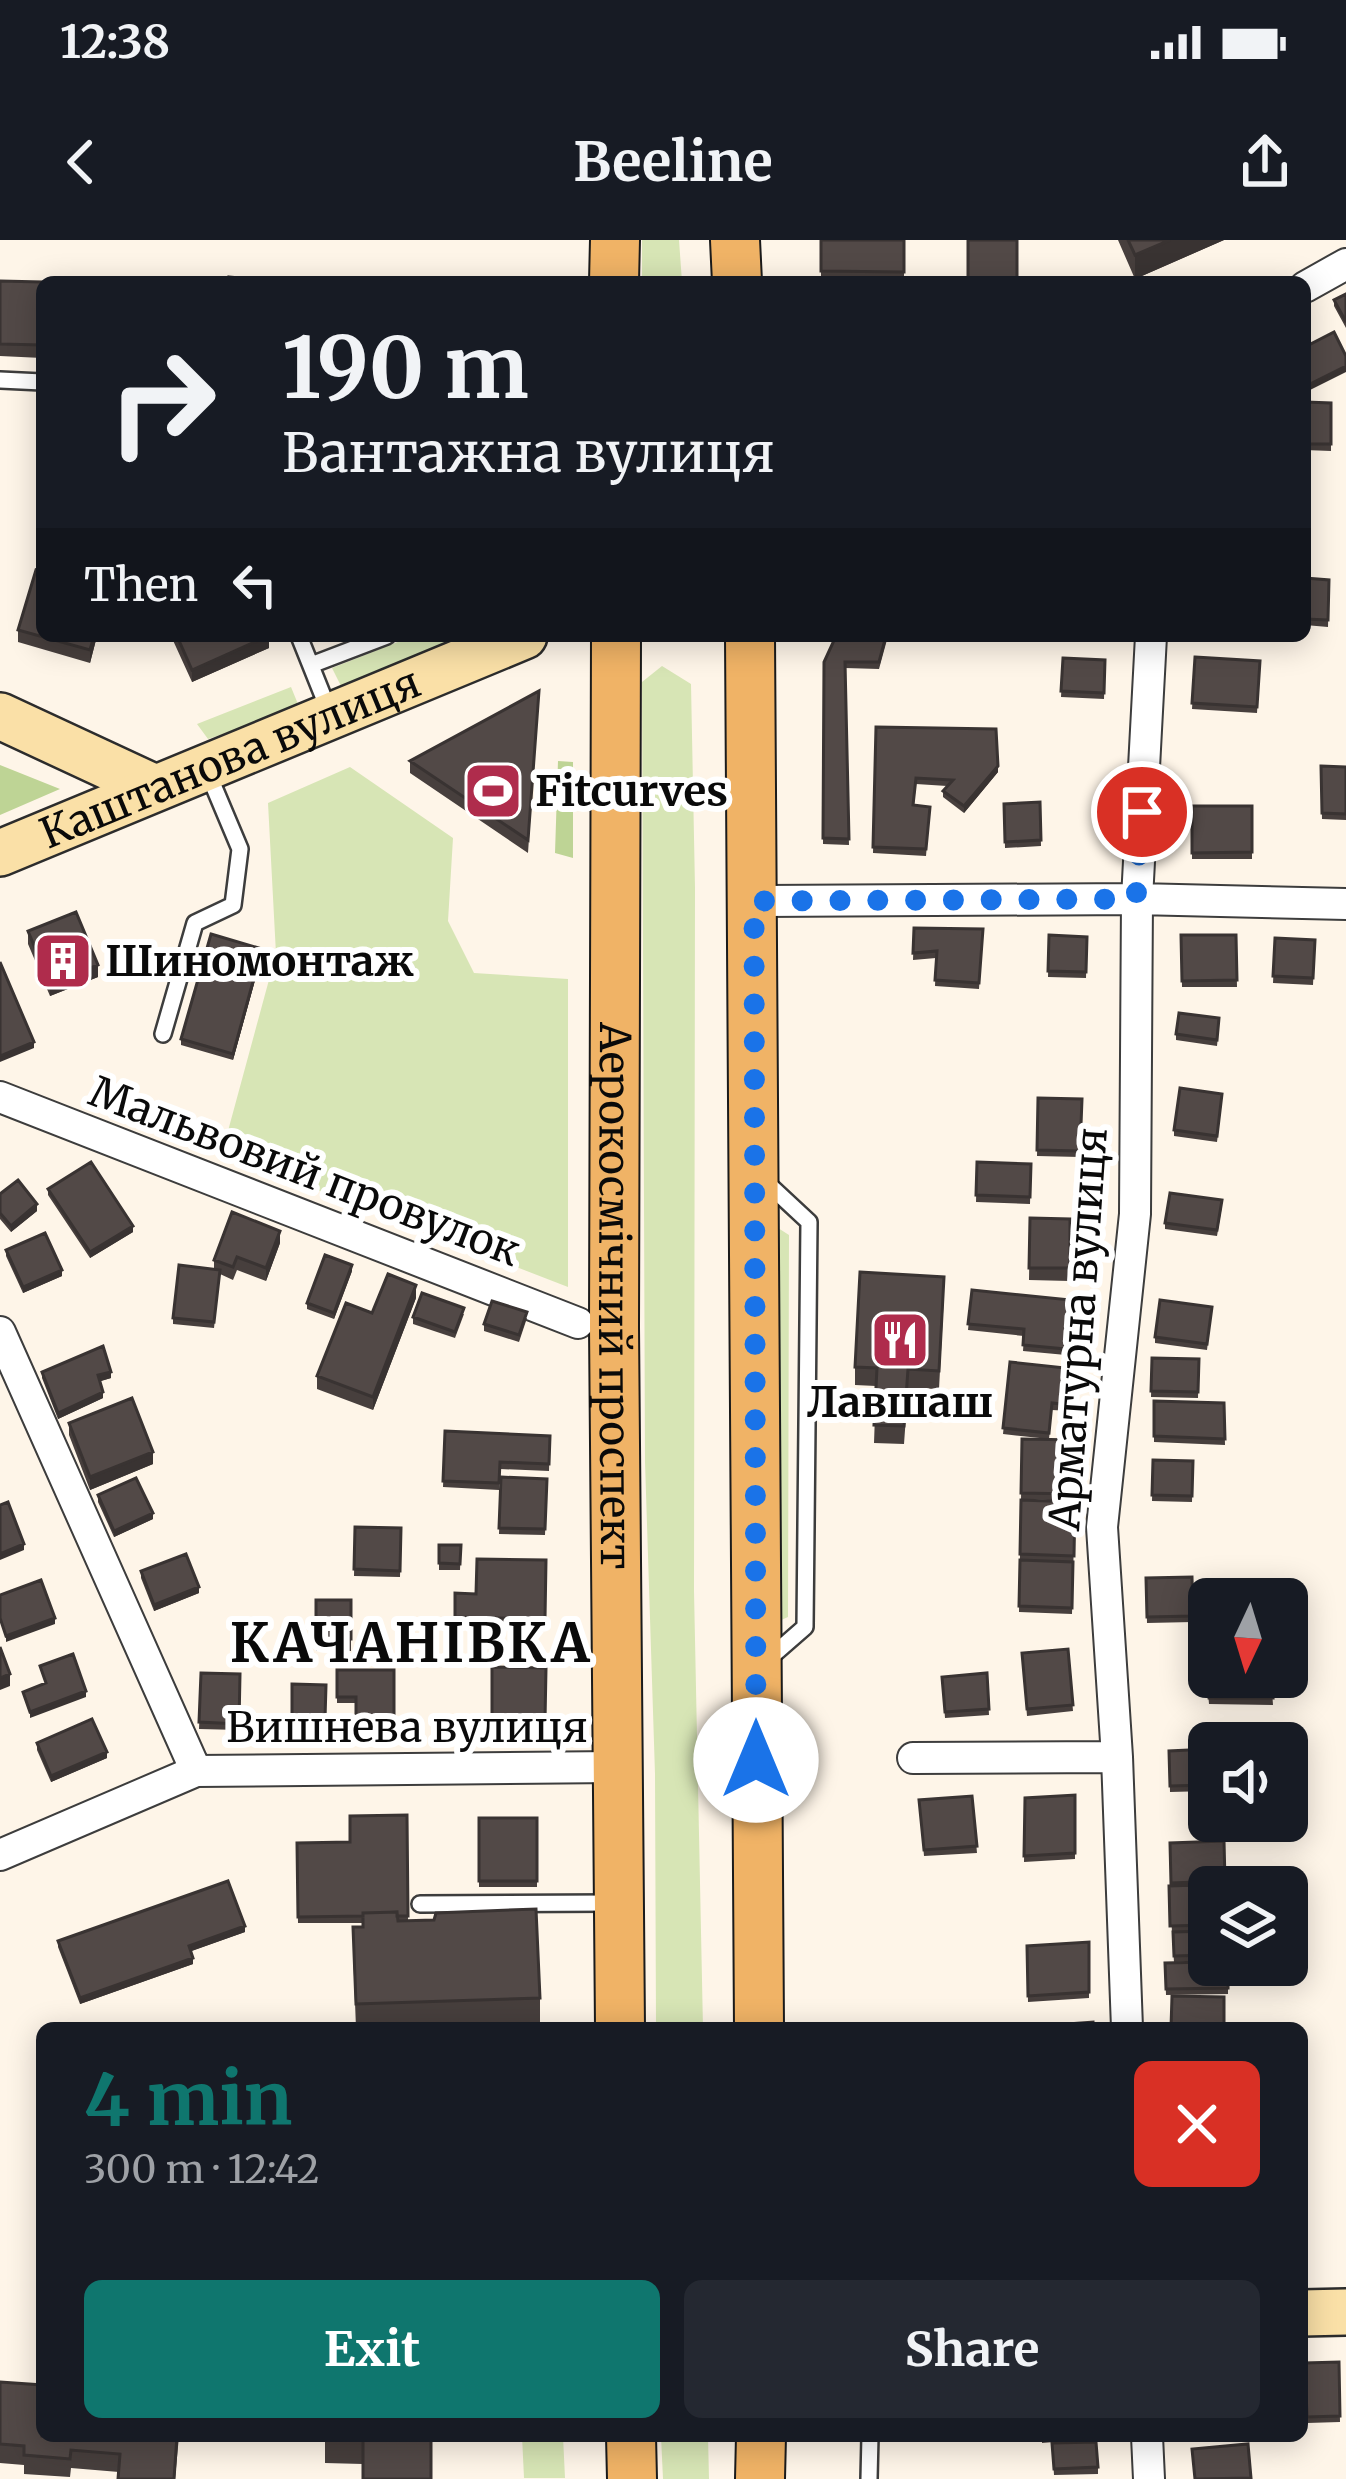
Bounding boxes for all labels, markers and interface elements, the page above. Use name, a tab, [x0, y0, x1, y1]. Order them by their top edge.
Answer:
text: 12:38	[60, 14, 170, 70]
text: Beeline	[573, 128, 773, 196]
icon: back	[48, 129, 114, 195]
icon: share	[1232, 129, 1298, 195]
text: 190 m	[282, 315, 529, 421]
icon: right	[84, 324, 240, 480]
text: Вантажна вулиця	[282, 419, 775, 487]
icon: left	[222, 552, 288, 618]
text: Then	[84, 557, 198, 613]
street label: Каштанова вулиця	[32, 656, 428, 859]
sports icon: Fitcurves	[462, 760, 524, 822]
pin	[1091, 761, 1193, 863]
place label: Fitcurves	[535, 765, 728, 817]
icon: arrive	[1109, 779, 1175, 845]
building icon: Шиномонтаж	[32, 930, 94, 992]
place label: Шиномонтаж	[105, 935, 414, 987]
street label: Аерокосмічний проспект	[588, 1021, 642, 1570]
street label: Мальвовий провулок	[82, 1065, 528, 1277]
street label: Арматурна вулиця	[1038, 1126, 1118, 1533]
restaurant icon: Лавшаш	[869, 1309, 931, 1371]
place label: Лавшаш	[807, 1376, 993, 1428]
north arrow	[1188, 1578, 1308, 1698]
map controls	[1188, 1578, 1308, 1986]
district label: КАЧАНІВКА	[230, 1609, 592, 1677]
position arrow	[693, 1697, 819, 1823]
street label: Вишнева вулиця	[226, 1701, 588, 1753]
button: sound	[1188, 1722, 1308, 1842]
button: layers	[1188, 1866, 1308, 1986]
text: 4 min	[84, 2054, 292, 2145]
button: close	[1134, 2061, 1260, 2187]
text: 300 m · 12:42	[84, 2145, 320, 2194]
button: Exit	[84, 2280, 660, 2418]
button: Share	[684, 2280, 1260, 2418]

